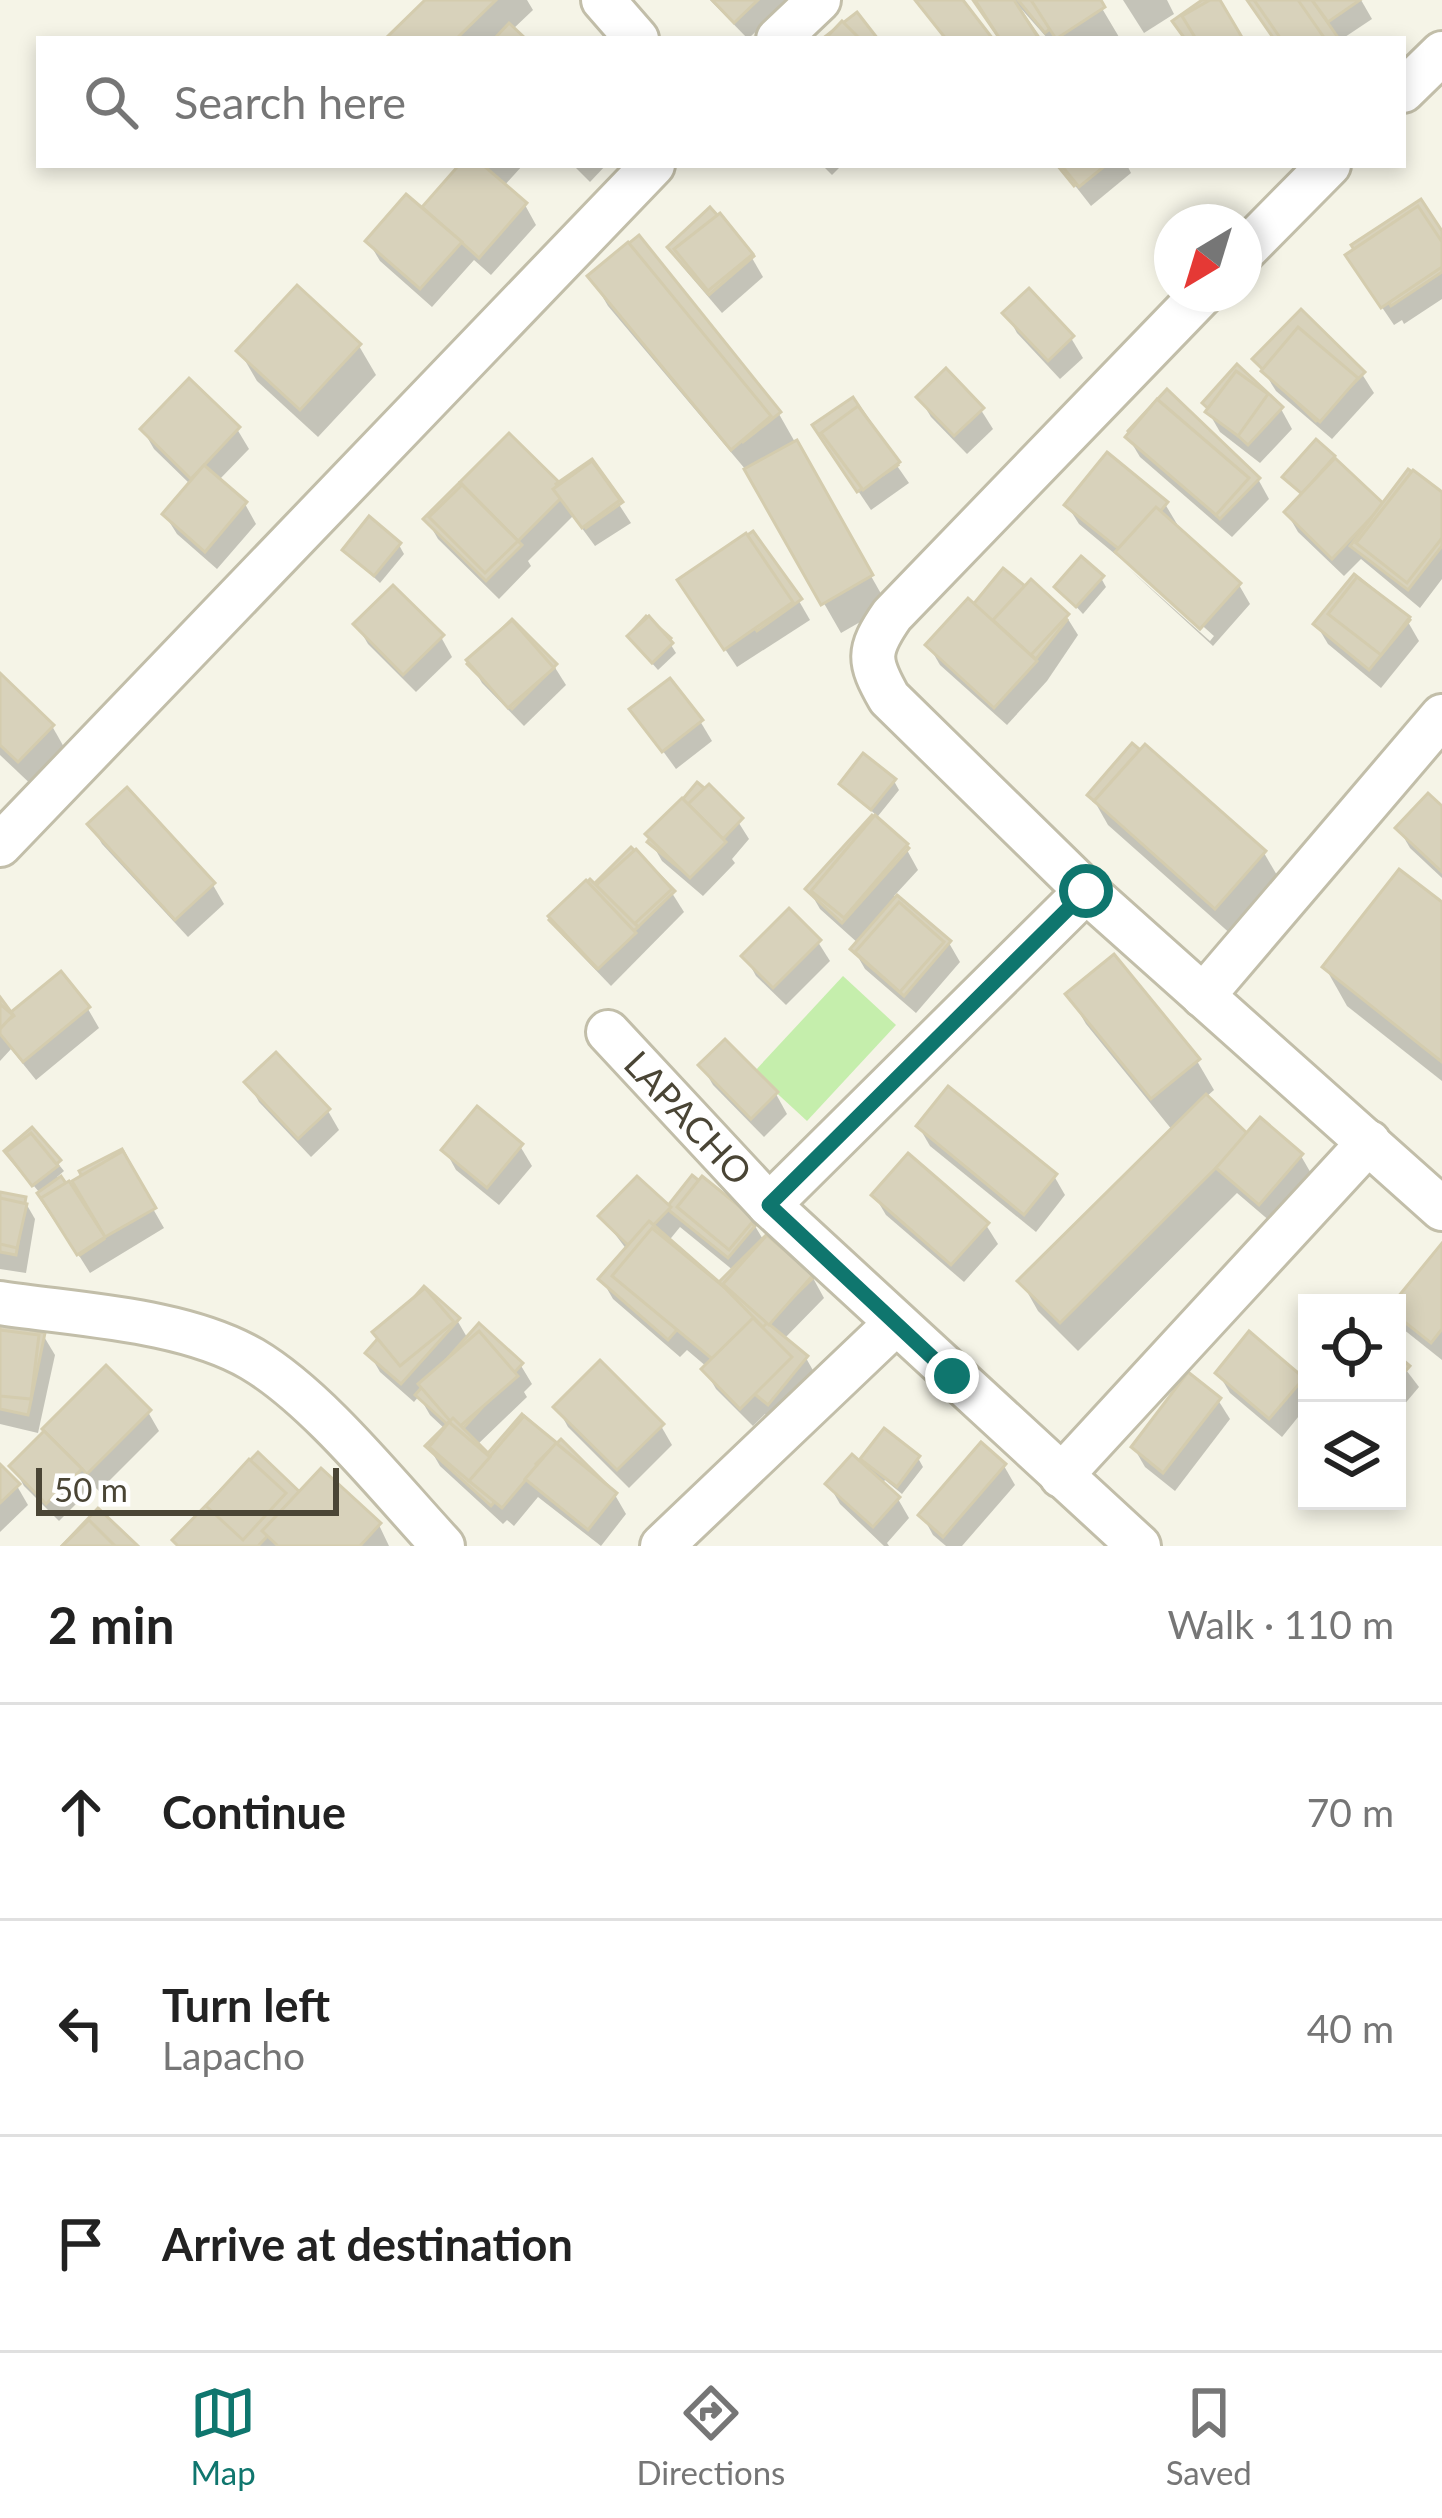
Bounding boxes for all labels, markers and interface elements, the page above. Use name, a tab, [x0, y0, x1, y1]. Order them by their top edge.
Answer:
search box	[36, 36, 1406, 168]
icon: search	[78, 69, 144, 135]
text: Search here	[174, 75, 406, 129]
north arrow	[1154, 204, 1262, 312]
route start	[1059, 864, 1113, 918]
street label: LAPACHO	[616, 1041, 762, 1193]
map controls	[1298, 1294, 1406, 1510]
button: locate	[1298, 1294, 1406, 1402]
route end	[925, 1349, 979, 1403]
button: layers	[1298, 1402, 1406, 1510]
scale bar	[36, 1462, 339, 1515]
text: 50 m	[54, 1469, 128, 1509]
text: 2 min	[48, 1594, 174, 1655]
text: Walk · 110 m	[1167, 1601, 1394, 1647]
icon: ahead	[48, 1779, 114, 1845]
text: Continue	[162, 1785, 346, 1839]
text: 70 m	[1307, 1789, 1394, 1835]
text: Turn left	[162, 1978, 330, 2032]
icon: left	[48, 1995, 114, 2061]
text: 40 m	[1307, 2005, 1394, 2051]
text: Lapacho	[162, 2032, 305, 2078]
icon: arrive	[48, 2211, 114, 2277]
text: Arrive at destination	[162, 2217, 573, 2271]
tab: Map	[190, 2380, 256, 2492]
tab: Directions	[636, 2380, 785, 2492]
tab: Saved	[1166, 2380, 1252, 2492]

